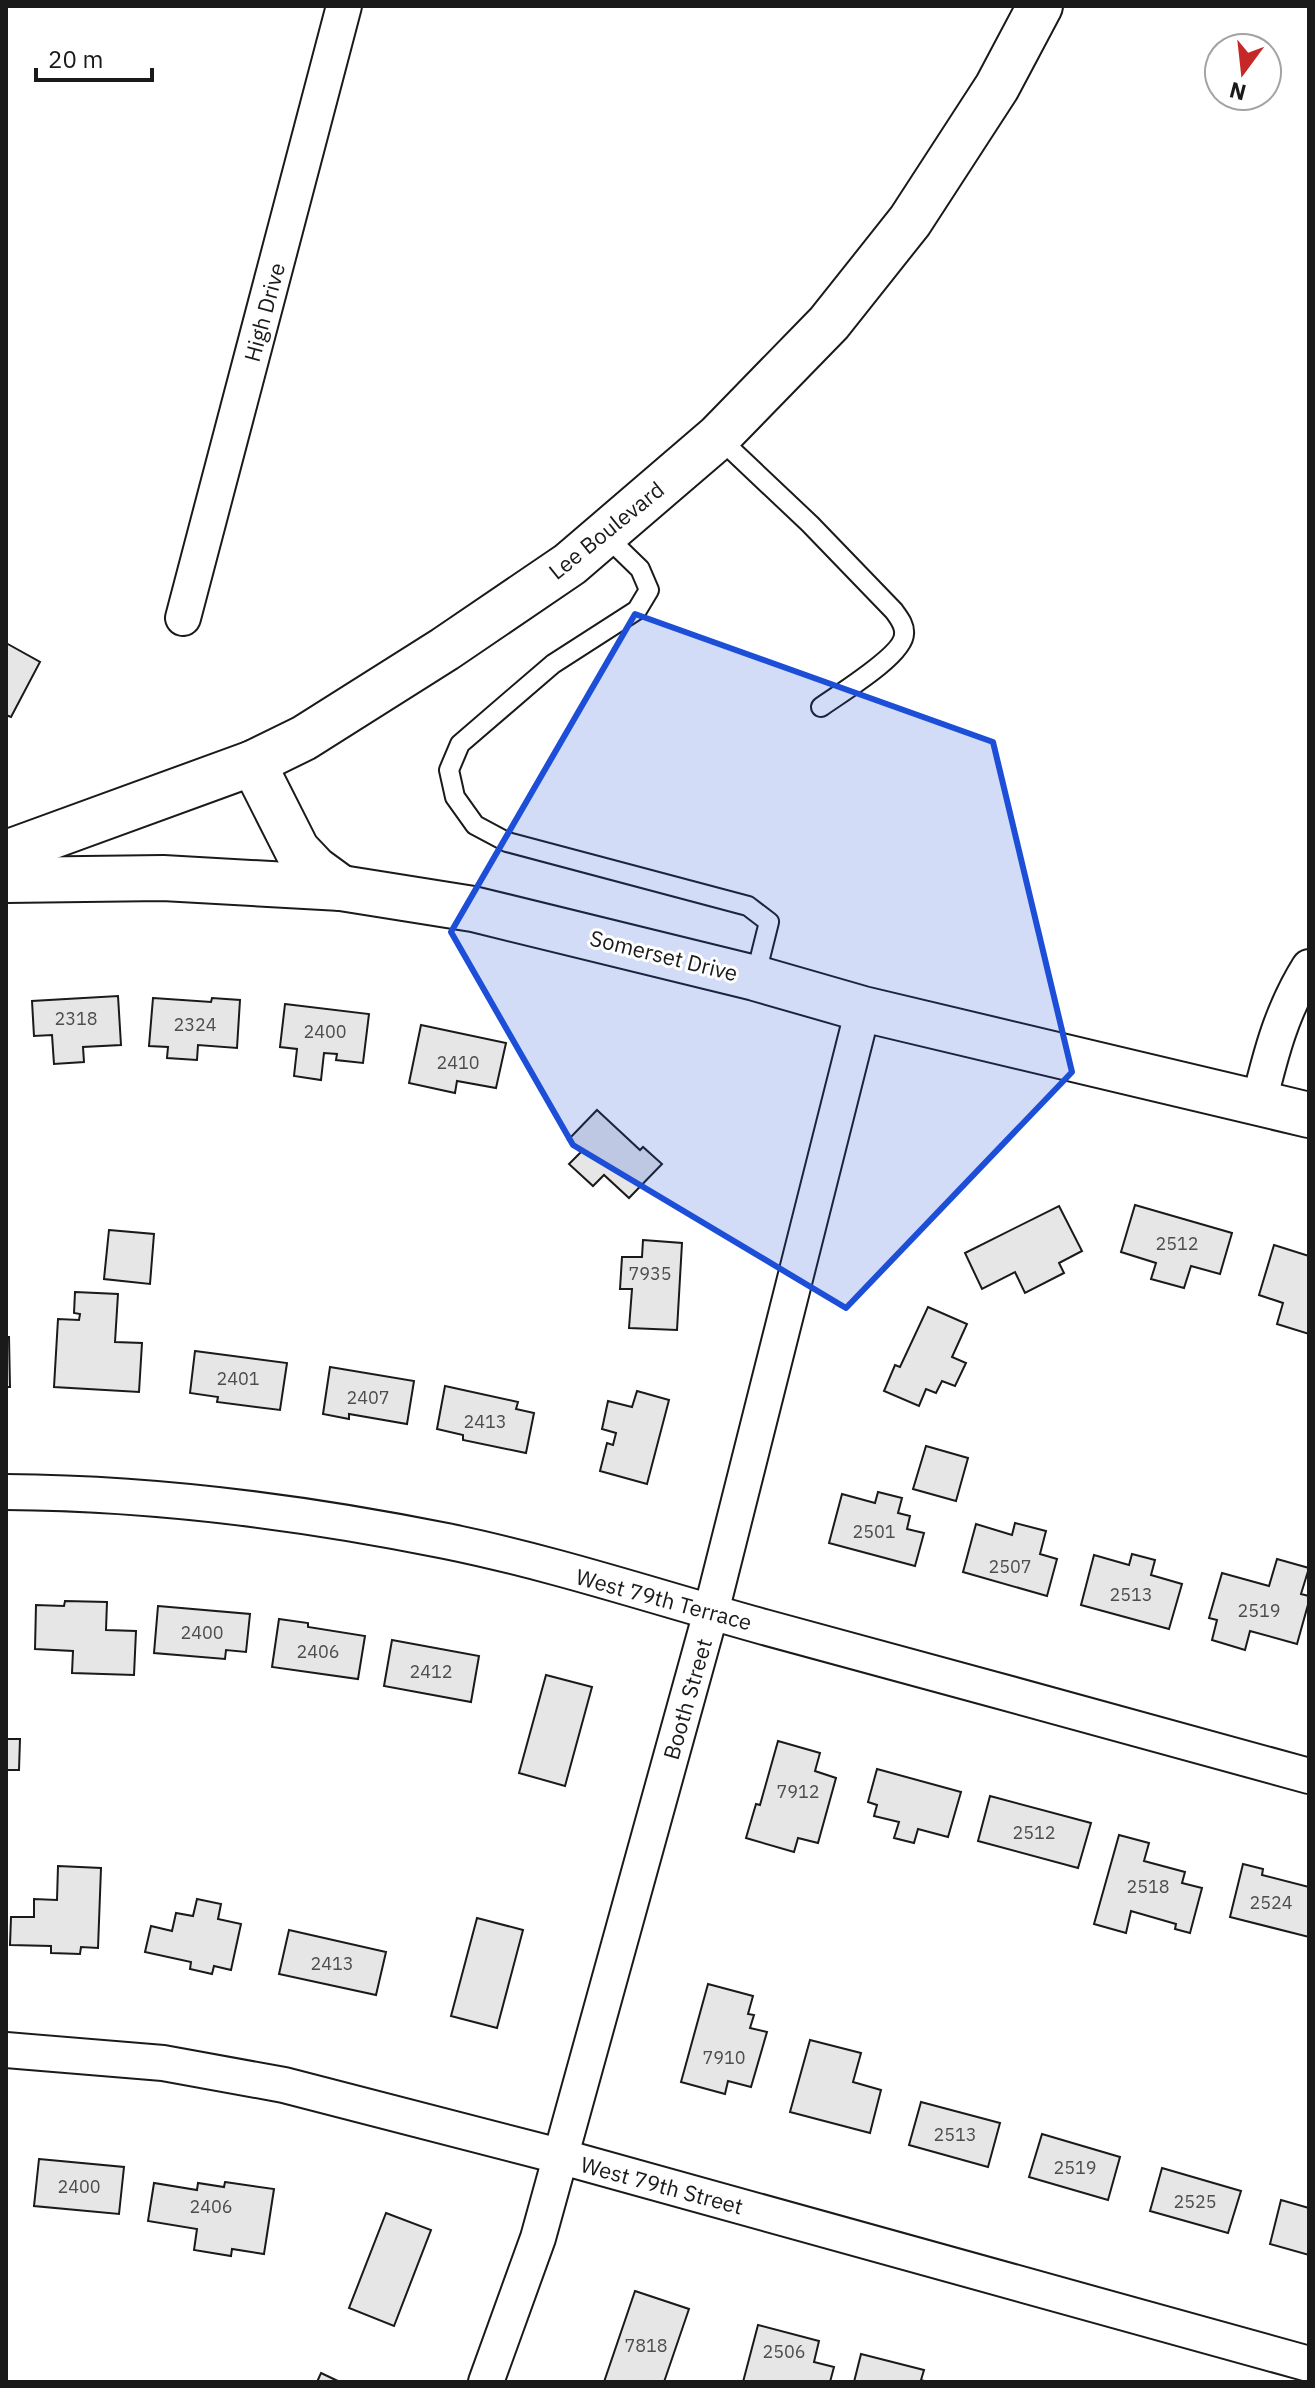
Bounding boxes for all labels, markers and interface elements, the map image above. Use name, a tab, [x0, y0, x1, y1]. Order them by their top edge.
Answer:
scale bar	[36, 32, 152, 82]
north arrow	[1203, 32, 1283, 112]
text: 20 m	[48, 43, 103, 75]
text: N	[1226, 76, 1249, 108]
street label: High Drive	[237, 259, 291, 365]
street label: Lee Boulevard	[542, 475, 670, 585]
street label: Somerset Drive	[587, 923, 741, 987]
house number: 2318	[54, 1007, 98, 1030]
house number: 2324	[173, 1013, 217, 1036]
house number: 2400	[303, 1020, 347, 1043]
house number: 2410	[436, 1051, 480, 1074]
house number: 2512	[1155, 1232, 1199, 1255]
house number: 7935	[628, 1262, 672, 1285]
house number: 2401	[216, 1367, 260, 1390]
house number: 2407	[346, 1386, 390, 1409]
house number: 2413	[463, 1410, 507, 1433]
house number: 2501	[852, 1520, 896, 1543]
house number: 2507	[988, 1555, 1032, 1578]
street label: West 79th Terrace	[573, 1562, 755, 1636]
house number: 2513	[1109, 1583, 1153, 1606]
house number: 2519	[1237, 1599, 1281, 1622]
house number: 2400	[180, 1621, 224, 1644]
street label: Booth Street	[656, 1635, 718, 1763]
house number: 2406	[296, 1640, 340, 1663]
house number: 2412	[409, 1660, 453, 1683]
house number: 7912	[776, 1780, 820, 1803]
house number: 2512	[1012, 1821, 1056, 1844]
house number: 2518	[1126, 1875, 1170, 1898]
house number: 2524	[1249, 1891, 1293, 1914]
house number: 2413	[310, 1952, 354, 1975]
house number: 7910	[702, 2046, 746, 2069]
house number: 2513	[933, 2123, 977, 2146]
street label: West 79th Street	[578, 2149, 746, 2221]
house number: 2519	[1053, 2156, 1097, 2179]
house number: 2400	[57, 2175, 101, 2198]
house number: 2525	[1173, 2190, 1217, 2213]
house number: 2406	[189, 2195, 233, 2218]
house number: 7818	[624, 2334, 668, 2357]
house number: 2506	[762, 2340, 806, 2363]

